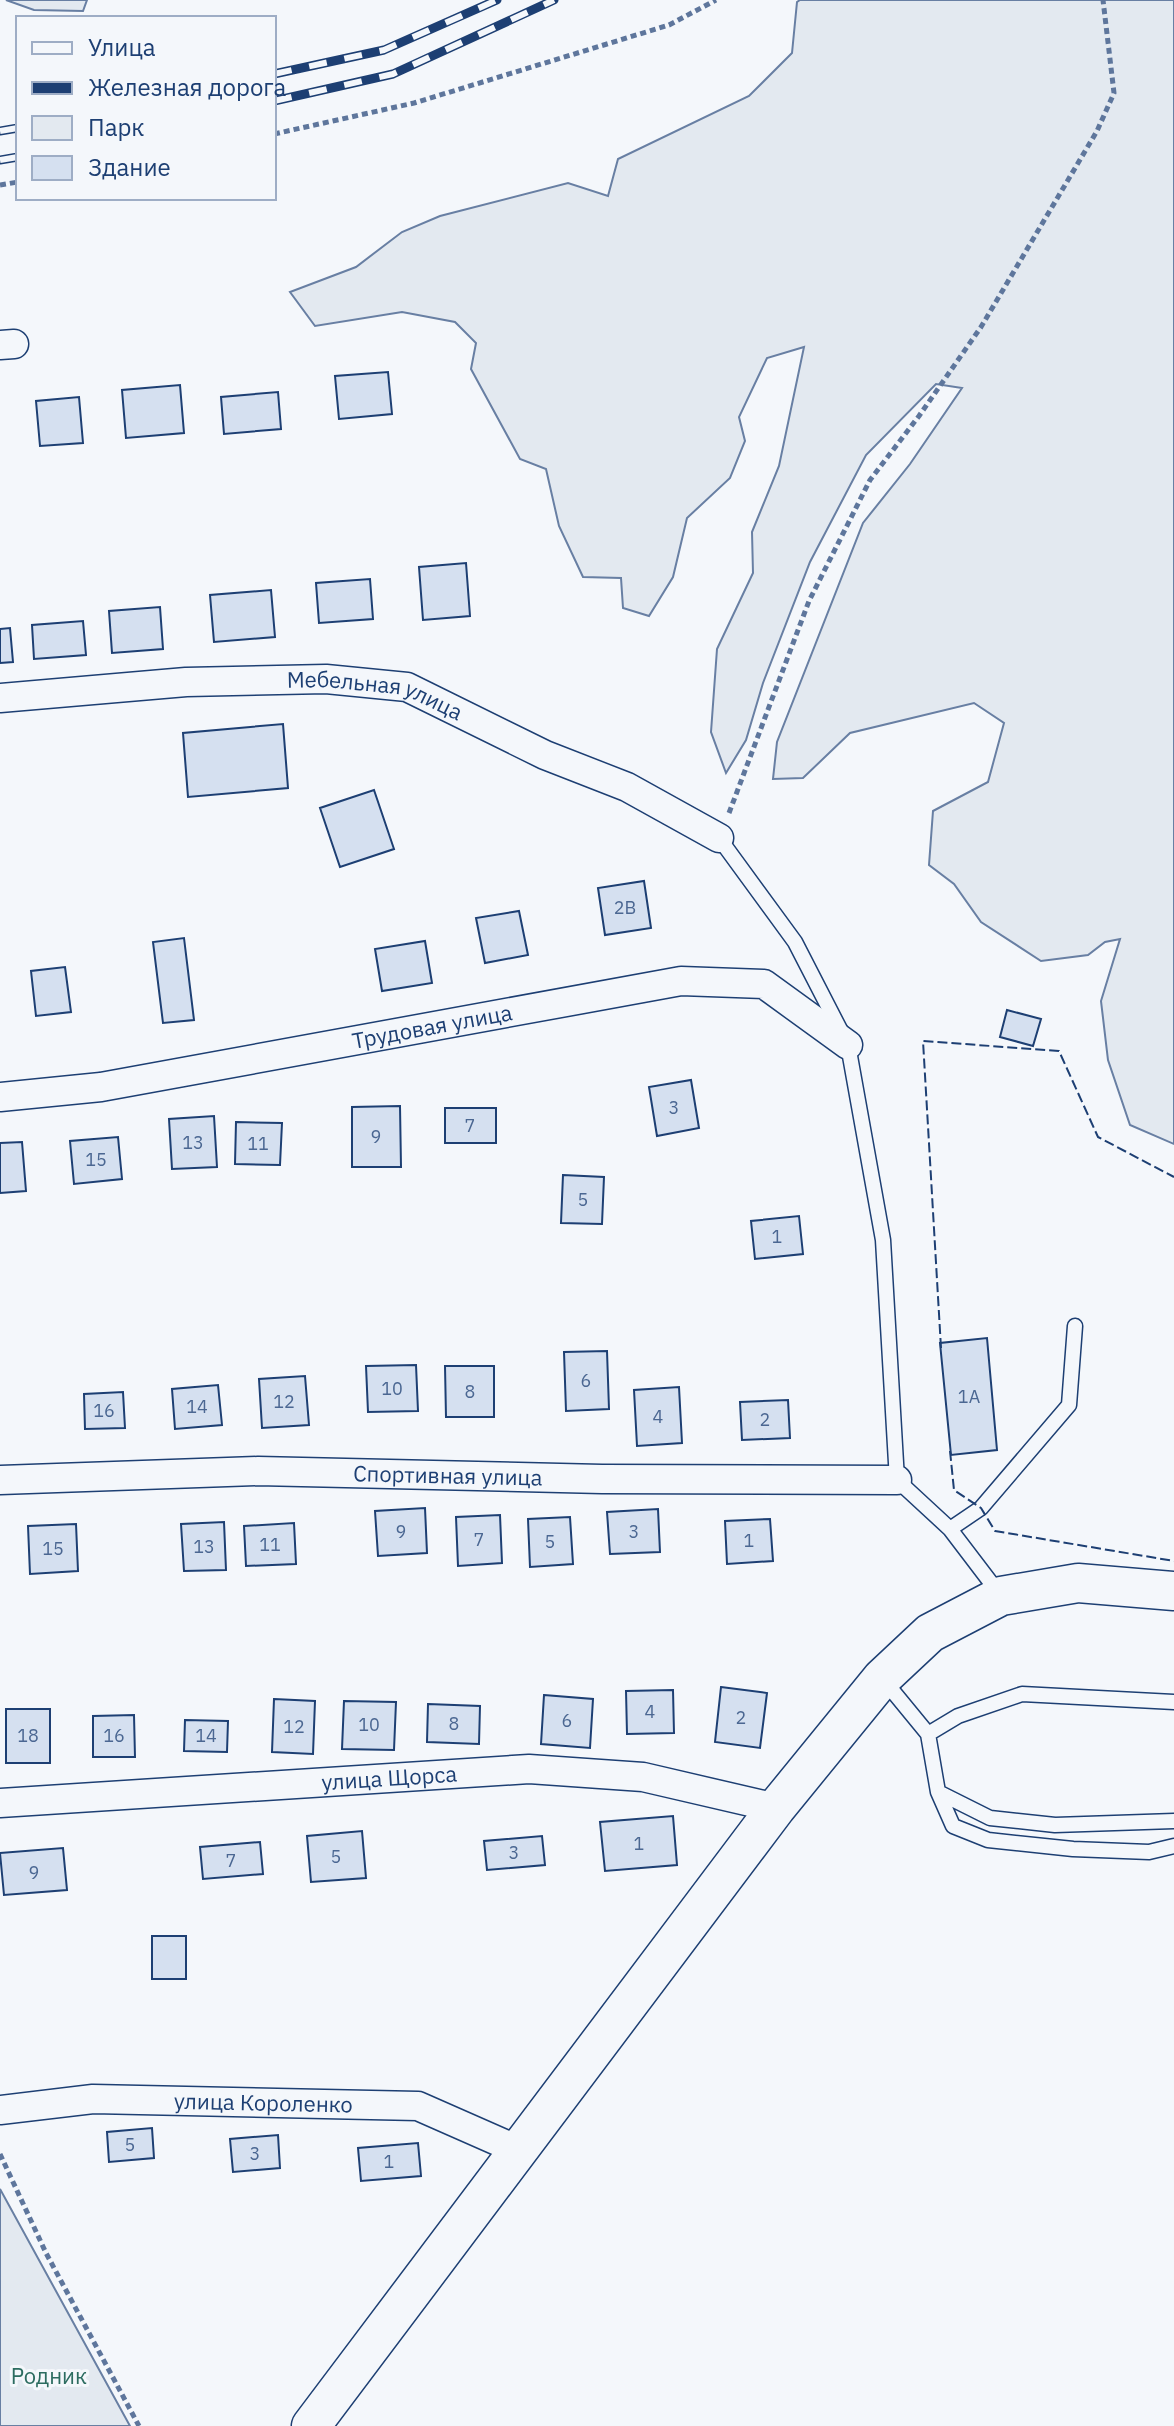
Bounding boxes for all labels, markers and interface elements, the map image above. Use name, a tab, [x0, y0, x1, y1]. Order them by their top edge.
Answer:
legend	[16, 16, 276, 200]
text: Улица	[88, 31, 156, 63]
text: Железная дорога	[88, 71, 286, 103]
text: Парк	[88, 111, 145, 143]
text: Здание	[88, 151, 171, 183]
street label: Мебельная улица	[286, 664, 468, 726]
house number: 2В	[614, 896, 636, 919]
street label: Трудовая улица	[350, 997, 515, 1055]
house number: 3	[669, 1096, 679, 1119]
house number: 7	[465, 1114, 475, 1137]
house number: 9	[371, 1125, 381, 1148]
house number: 13	[182, 1131, 204, 1154]
house number: 11	[247, 1132, 269, 1155]
house number: 15	[85, 1148, 107, 1171]
house number: 5	[578, 1188, 588, 1211]
house number: 1	[772, 1225, 782, 1248]
house number: 6	[581, 1369, 591, 1392]
house number: 10	[381, 1377, 403, 1400]
house number: 8	[465, 1380, 475, 1403]
house number: 1А	[958, 1385, 981, 1408]
house number: 12	[273, 1390, 295, 1413]
house number: 14	[186, 1395, 208, 1418]
house number: 16	[93, 1399, 115, 1422]
house number: 4	[653, 1405, 664, 1428]
house number: 2	[760, 1408, 770, 1431]
street label: Спортивная улица	[353, 1458, 543, 1492]
house number: 9	[396, 1520, 406, 1543]
house number: 3	[629, 1520, 639, 1543]
house number: 7	[474, 1528, 484, 1551]
house number: 1	[744, 1529, 754, 1552]
house number: 5	[545, 1530, 555, 1553]
house number: 11	[259, 1533, 281, 1556]
house number: 13	[193, 1535, 215, 1558]
house number: 15	[42, 1537, 64, 1560]
house number: 4	[645, 1700, 656, 1723]
house number: 2	[736, 1706, 746, 1729]
house number: 6	[562, 1709, 572, 1732]
house number: 8	[449, 1712, 459, 1735]
house number: 10	[358, 1713, 380, 1736]
house number: 12	[283, 1715, 305, 1738]
house number: 18	[17, 1724, 39, 1747]
house number: 16	[103, 1724, 125, 1747]
house number: 14	[195, 1724, 217, 1747]
street label: улица Щорса	[320, 1759, 458, 1796]
house number: 1	[634, 1832, 644, 1855]
house number: 3	[509, 1841, 519, 1864]
house number: 5	[331, 1845, 341, 1868]
house number: 7	[226, 1849, 236, 1872]
house number: 9	[29, 1861, 39, 1884]
street label: улица Короленко	[174, 2086, 353, 2119]
house number: 5	[125, 2133, 135, 2156]
house number: 3	[250, 2142, 260, 2165]
house number: 1	[384, 2150, 394, 2173]
park label: Родник	[11, 2361, 87, 2390]

